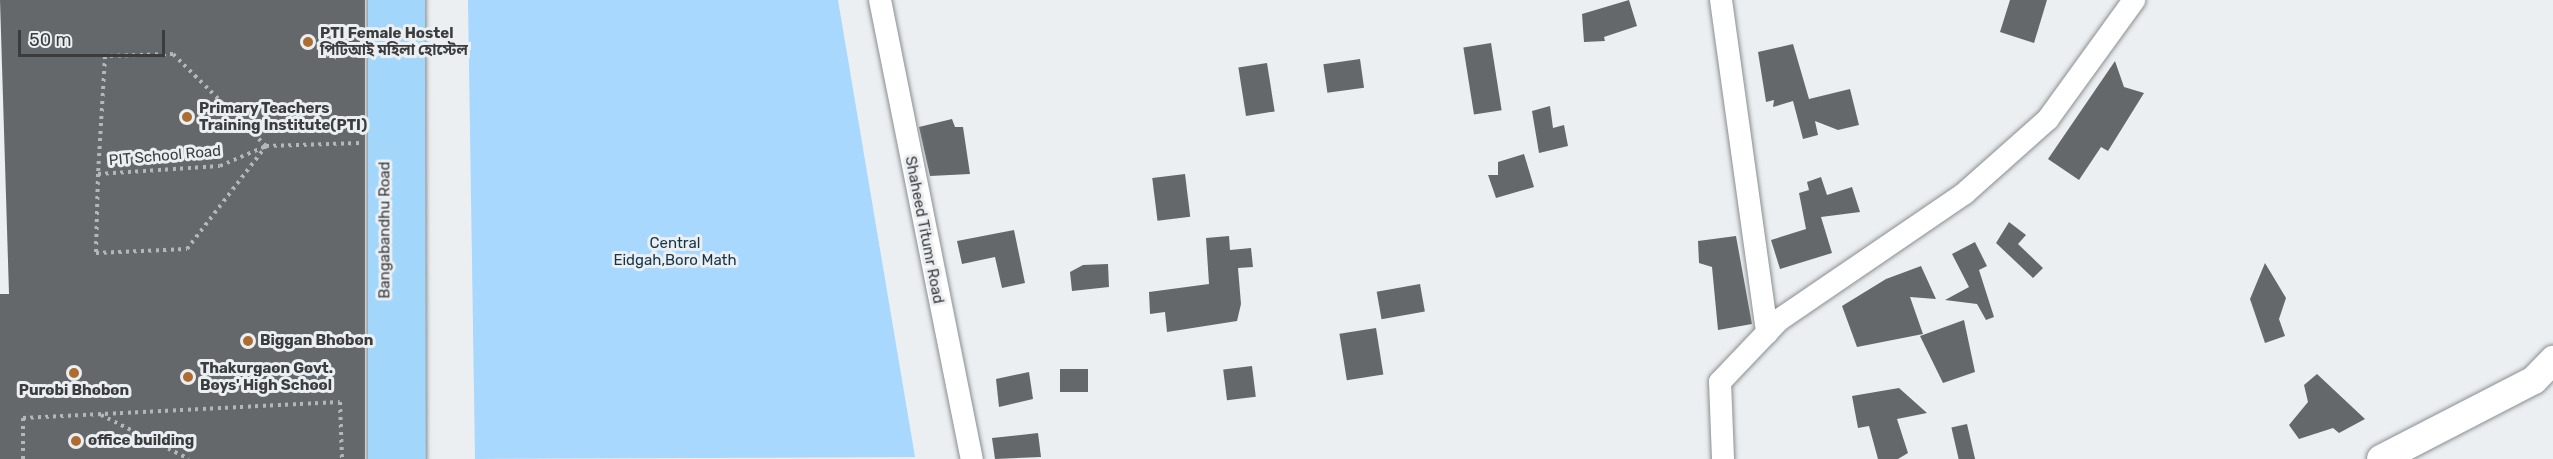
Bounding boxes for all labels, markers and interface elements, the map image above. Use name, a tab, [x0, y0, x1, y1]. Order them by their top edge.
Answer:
scale bar	[21, 18, 168, 56]
place label: PTI Female Hostel পিটিআই মহিলা হোস্টেল	[320, 24, 468, 59]
text: 50 m	[29, 29, 72, 51]
marker: PTI Female Hostel পিটিআই মহিলা হোস্টেল	[301, 35, 315, 49]
place label: Primary Teachers Training Institute(PTI)	[199, 99, 367, 134]
marker: Primary Teachers Training Institute(PTI)	[180, 110, 194, 124]
street label: PIT School Road	[108, 142, 222, 170]
street label: Shaheed Titumr Road	[901, 154, 947, 306]
street label: Bangabandhu Road	[376, 161, 394, 299]
park label: Central Eidgah,Boro Math	[613, 234, 737, 269]
place label: Biggan Bhobon	[260, 332, 373, 350]
marker: Biggan Bhobon	[241, 334, 255, 348]
place label: Thakurgaon Govt. Boys' High School	[200, 359, 333, 394]
marker: Purobi Bhobon	[67, 366, 81, 380]
marker: Thakurgaon Govt. Boys' High School	[181, 370, 195, 384]
place label: Purobi Bhobon	[19, 382, 129, 400]
place label: office building	[88, 432, 194, 450]
marker: office building	[69, 434, 83, 448]

